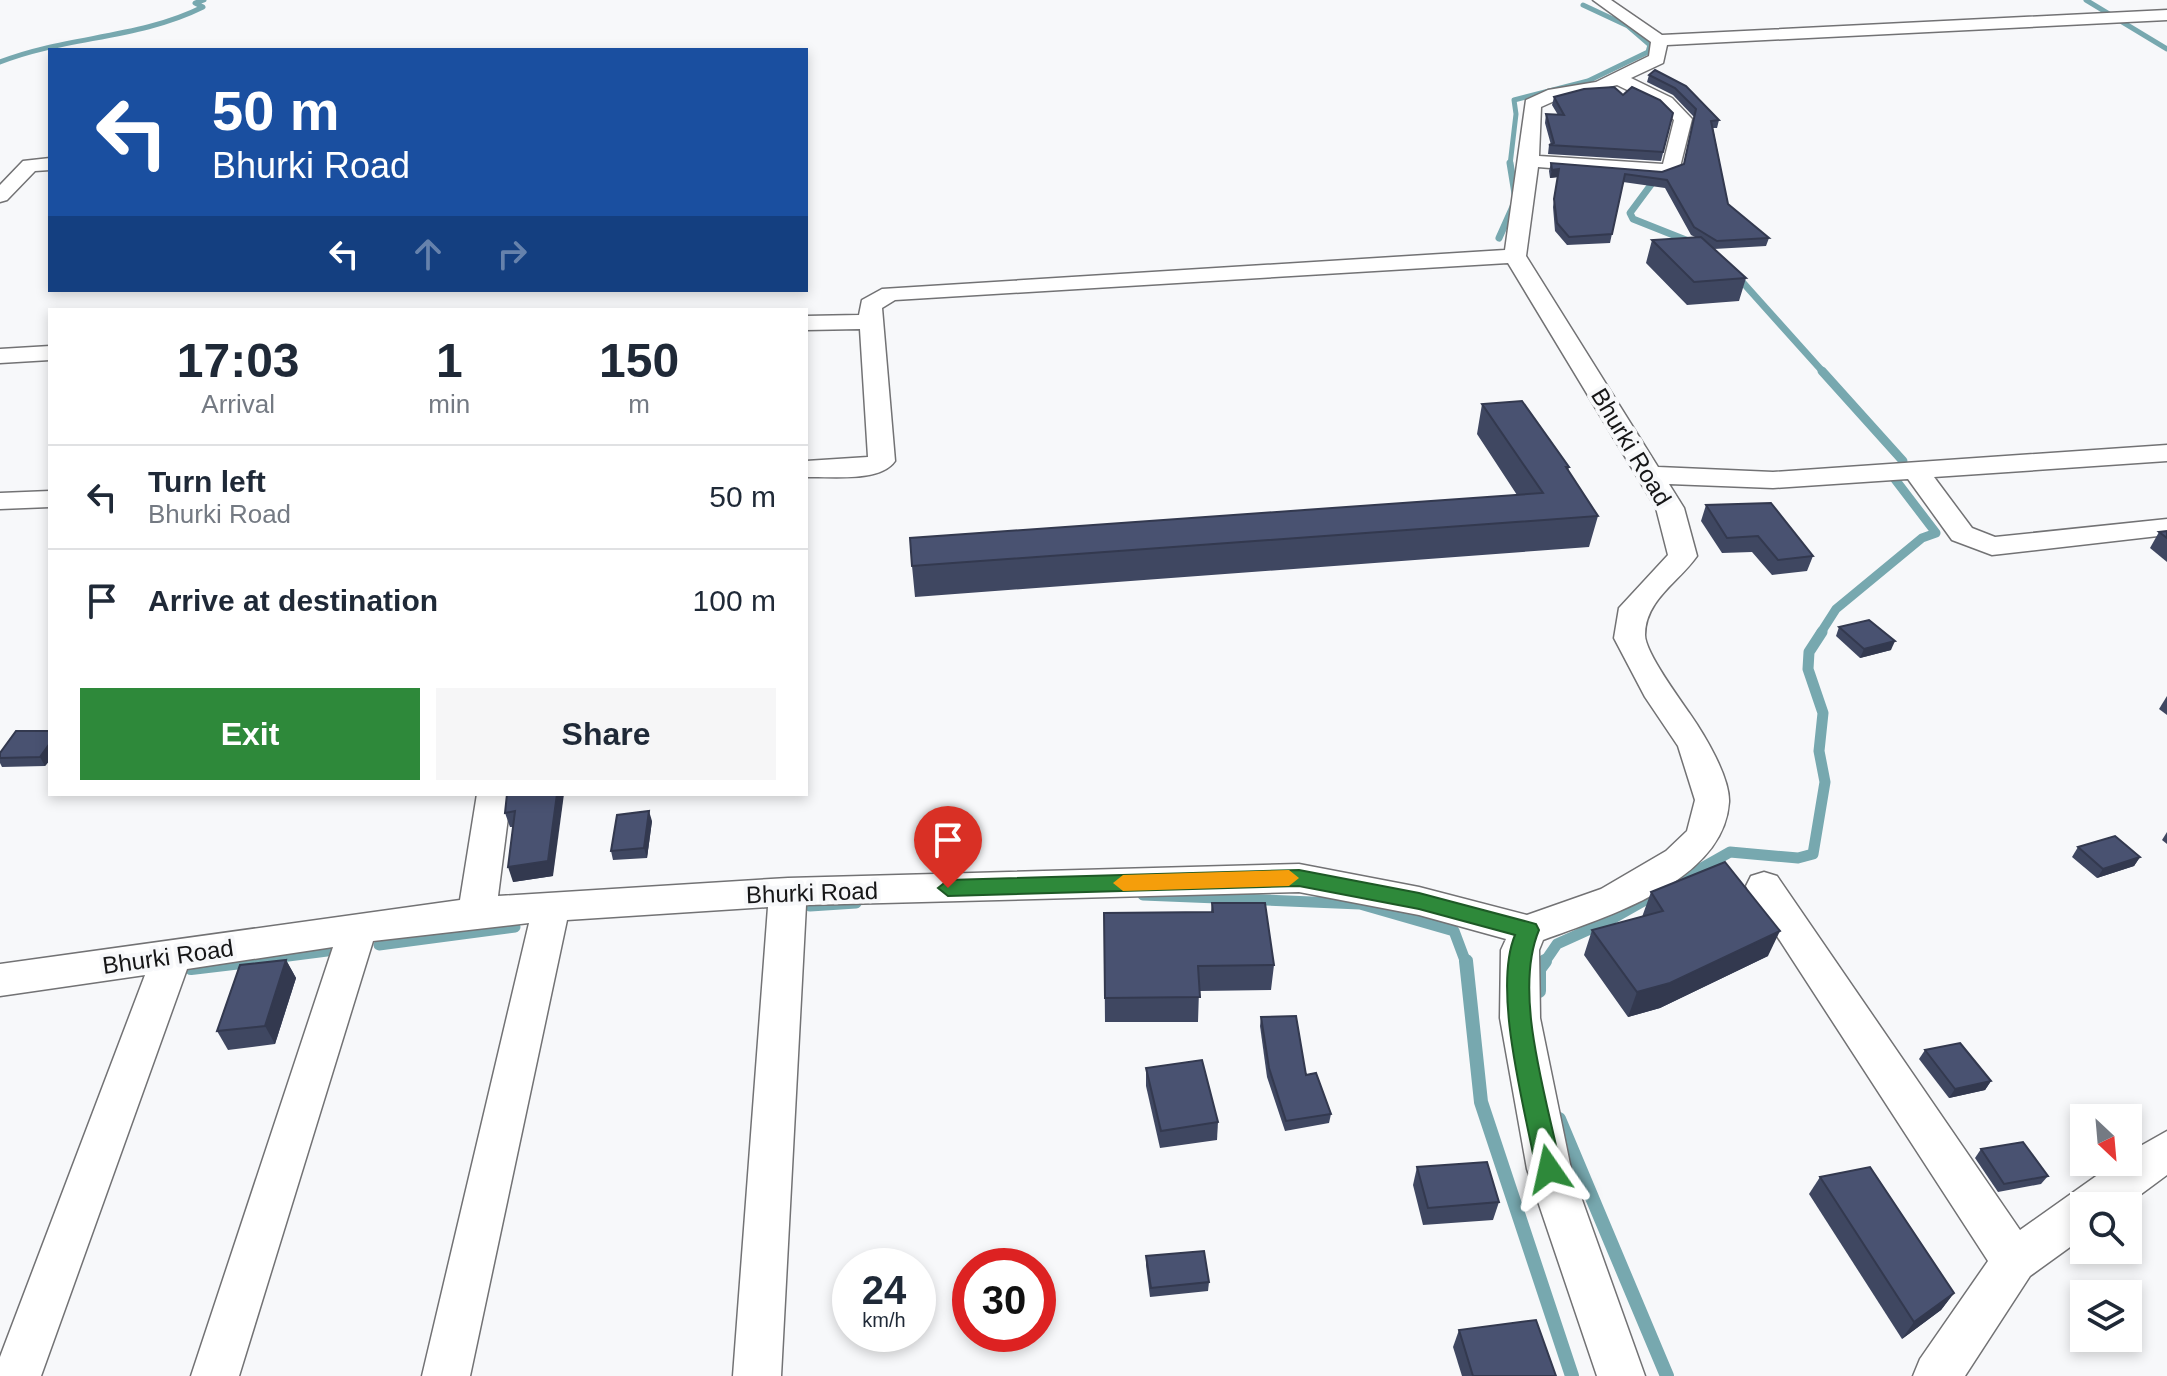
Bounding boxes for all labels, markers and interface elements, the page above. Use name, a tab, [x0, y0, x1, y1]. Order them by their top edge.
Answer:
text: 50 m	[212, 79, 340, 142]
icon: left	[80, 80, 184, 184]
text: Bhurki Road	[212, 145, 410, 186]
icon: left	[322, 232, 366, 276]
icon: ahead	[406, 232, 450, 276]
icon: right	[490, 232, 534, 276]
text: 17:03	[177, 334, 300, 387]
text: 1	[436, 334, 463, 387]
text: 150	[599, 334, 679, 387]
street label: Bhurki Road	[1586, 383, 1677, 510]
text: Arrival	[201, 389, 275, 419]
text: min	[428, 389, 470, 419]
text: m	[628, 389, 650, 419]
text: Turn left	[148, 465, 266, 498]
icon: left	[80, 475, 124, 519]
text: 50 m	[709, 480, 776, 513]
text: Bhurki Road	[148, 499, 291, 529]
icon: arrive	[80, 579, 124, 623]
text: Arrive at destination	[148, 584, 438, 617]
text: 100 m	[693, 584, 776, 617]
button: Exit	[80, 688, 420, 780]
button: Share	[436, 688, 776, 780]
pin	[914, 806, 982, 888]
icon: arrive	[926, 818, 970, 862]
street label: Bhurki Road	[746, 877, 878, 908]
street label: Bhurki Road	[101, 934, 235, 979]
north arrow	[2070, 1104, 2142, 1176]
map controls	[2070, 1104, 2142, 1352]
position arrow	[1507, 1127, 1591, 1211]
button: search	[2070, 1192, 2142, 1264]
speed limit sign: 30	[952, 1248, 1056, 1352]
text: 24	[862, 1268, 906, 1312]
button: layers	[2070, 1280, 2142, 1352]
text: km/h	[862, 1309, 906, 1331]

